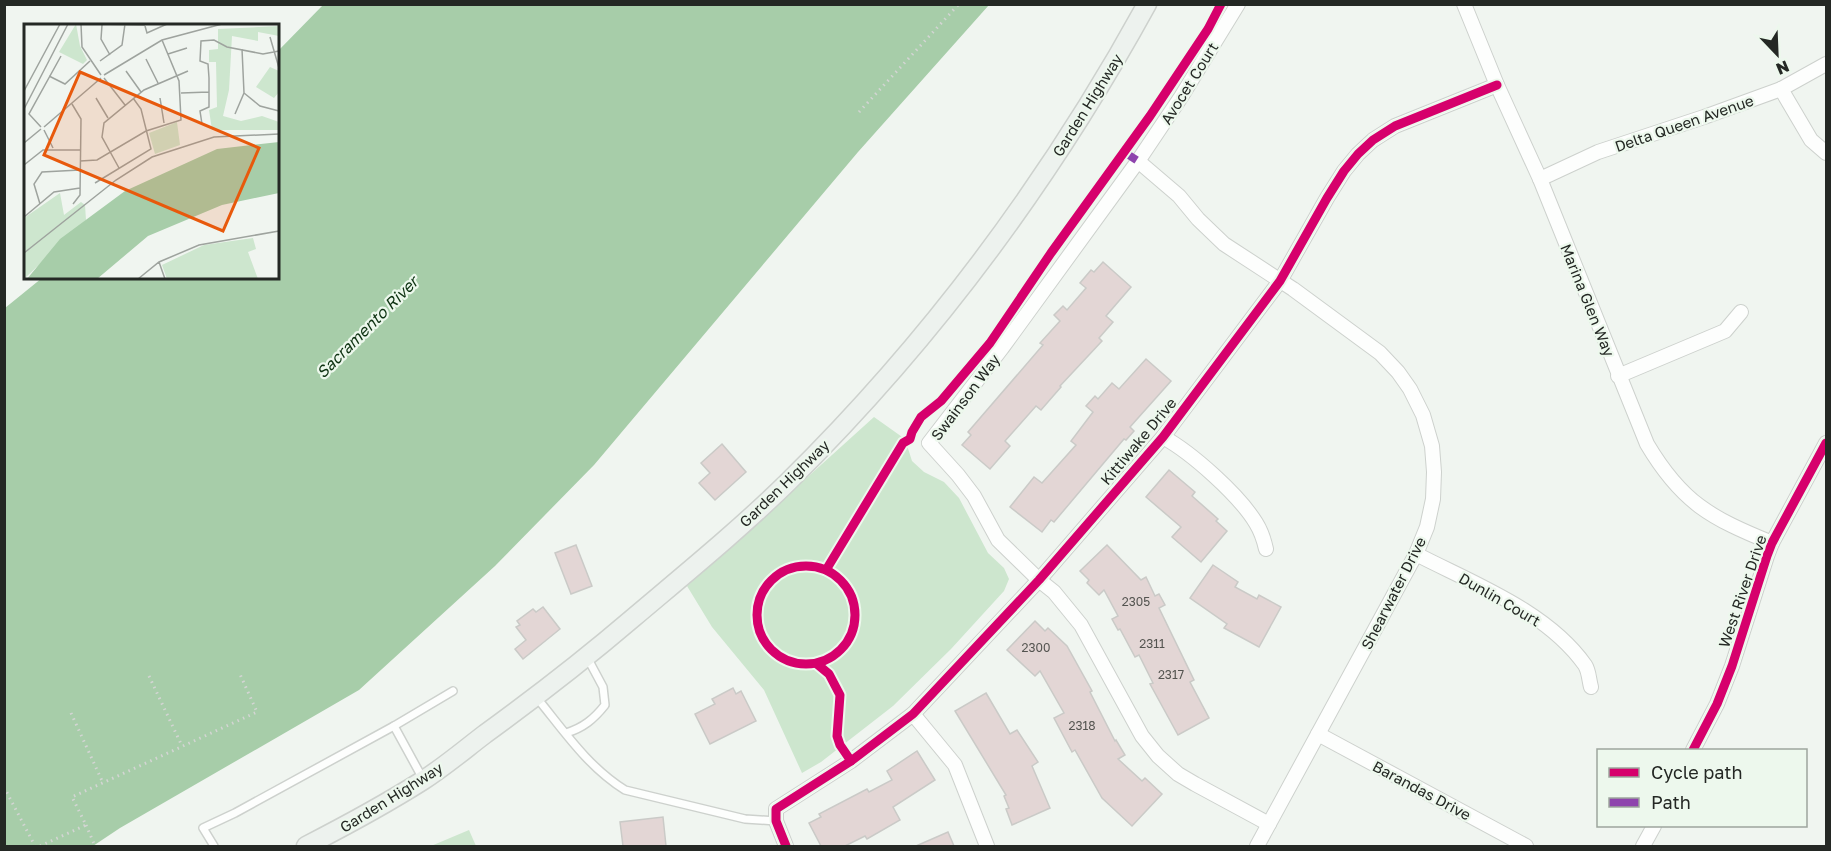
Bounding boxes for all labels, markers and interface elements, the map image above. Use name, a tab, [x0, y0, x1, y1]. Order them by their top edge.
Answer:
inset map	[24, 24, 279, 279]
north arrow	[1747, 24, 1807, 84]
street label: Avocet Court	[1157, 39, 1221, 127]
street label: Garden Highway	[1048, 50, 1126, 160]
text: N	[1773, 56, 1792, 79]
street label: Delta Queen Avenue	[1612, 91, 1756, 155]
street label: Marina Glen Way	[1557, 241, 1619, 360]
water label: Sacramento River	[312, 270, 424, 382]
street label: Swainson Way	[927, 350, 1004, 444]
street label: Kittiwake Drive	[1096, 393, 1180, 488]
street label: Garden Highway	[735, 435, 833, 530]
street label: West River Drive	[1714, 532, 1770, 650]
street label: Shearwater Drive	[1357, 533, 1429, 652]
street label: Dunlin Court	[1456, 568, 1544, 630]
house number: 2305	[1122, 594, 1150, 609]
house number: 2311	[1139, 636, 1165, 651]
house number: 2300	[1022, 640, 1050, 655]
house number: 2317	[1158, 667, 1184, 682]
house number: 2318	[1068, 718, 1096, 733]
legend	[1597, 749, 1807, 827]
street label: Barandas Drive	[1370, 757, 1474, 824]
street label: Garden Highway	[336, 758, 446, 836]
text: Cycle path	[1651, 761, 1743, 783]
text: Path	[1651, 791, 1691, 813]

